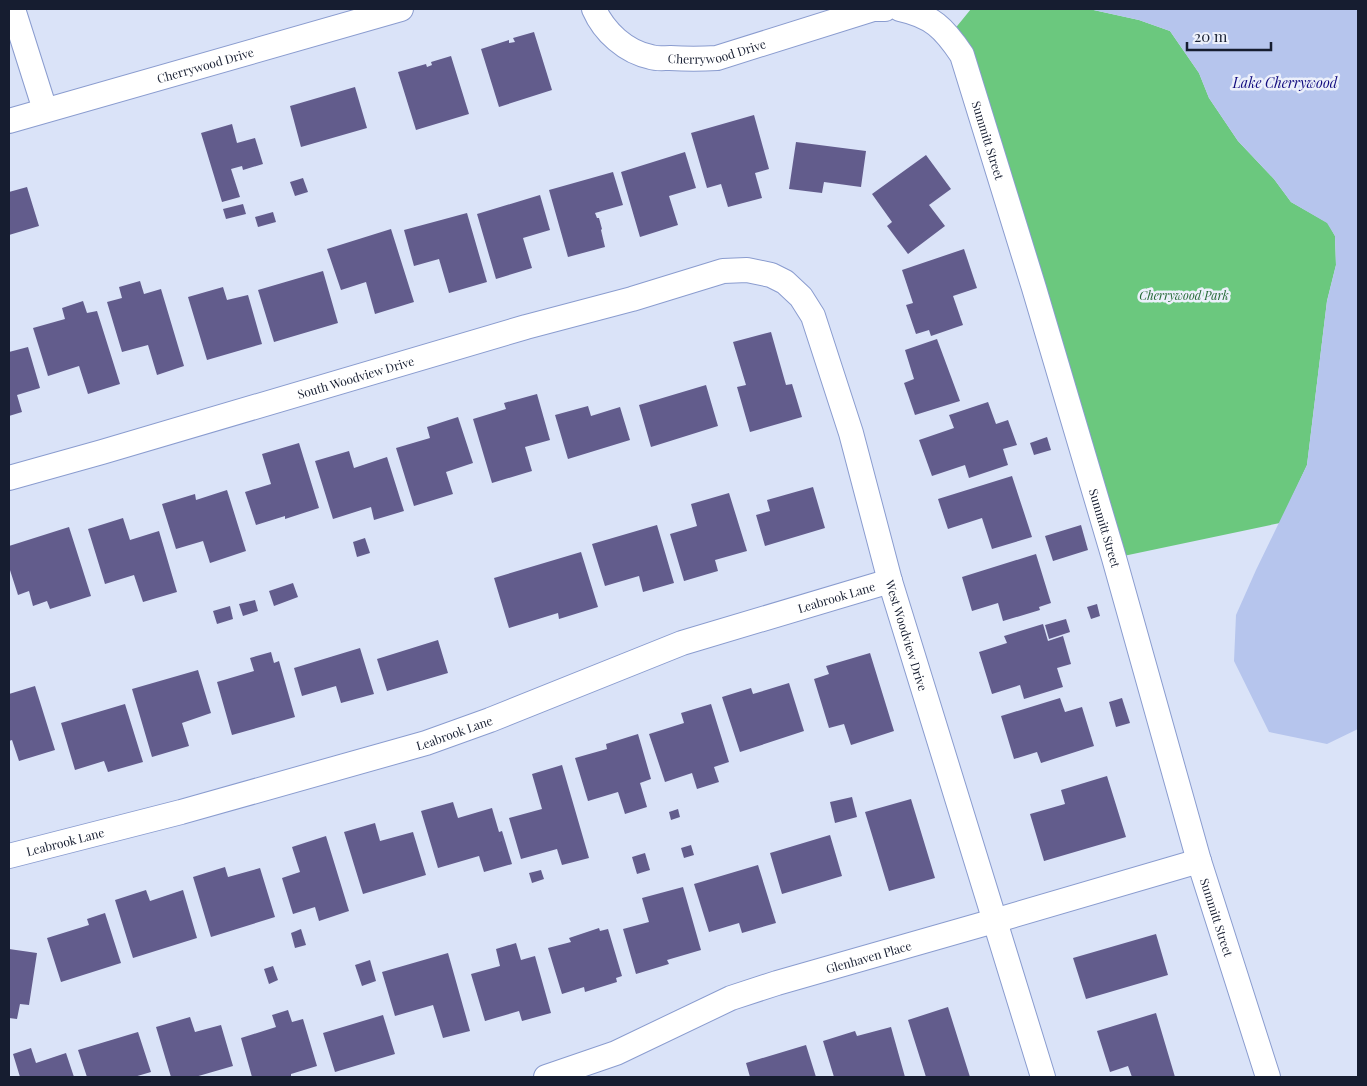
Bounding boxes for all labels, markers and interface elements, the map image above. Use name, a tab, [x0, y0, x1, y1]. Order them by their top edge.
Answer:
scale bar	[1187, 20, 1271, 52]
text: 20 m	[1194, 26, 1228, 46]
street label: Cherrywood Drive	[667, 35, 768, 67]
street label: Cherrywood Drive	[155, 44, 255, 86]
water label: Lake Cherrywood	[1232, 73, 1338, 92]
street label: Summitt Street	[969, 99, 1008, 182]
park label: Cherrywood Park	[1139, 287, 1229, 303]
street label: South Woodview Drive	[295, 352, 416, 402]
street label: Summitt Street	[1086, 487, 1124, 570]
street label: West Woodview Drive	[882, 577, 931, 693]
street label: Leabrook Lane	[796, 578, 877, 616]
street label: Leabrook Lane	[414, 712, 494, 753]
street label: Leabrook Lane	[25, 824, 106, 859]
street label: Summitt Street	[1197, 876, 1237, 959]
street label: Glenhaven Place	[824, 937, 913, 977]

